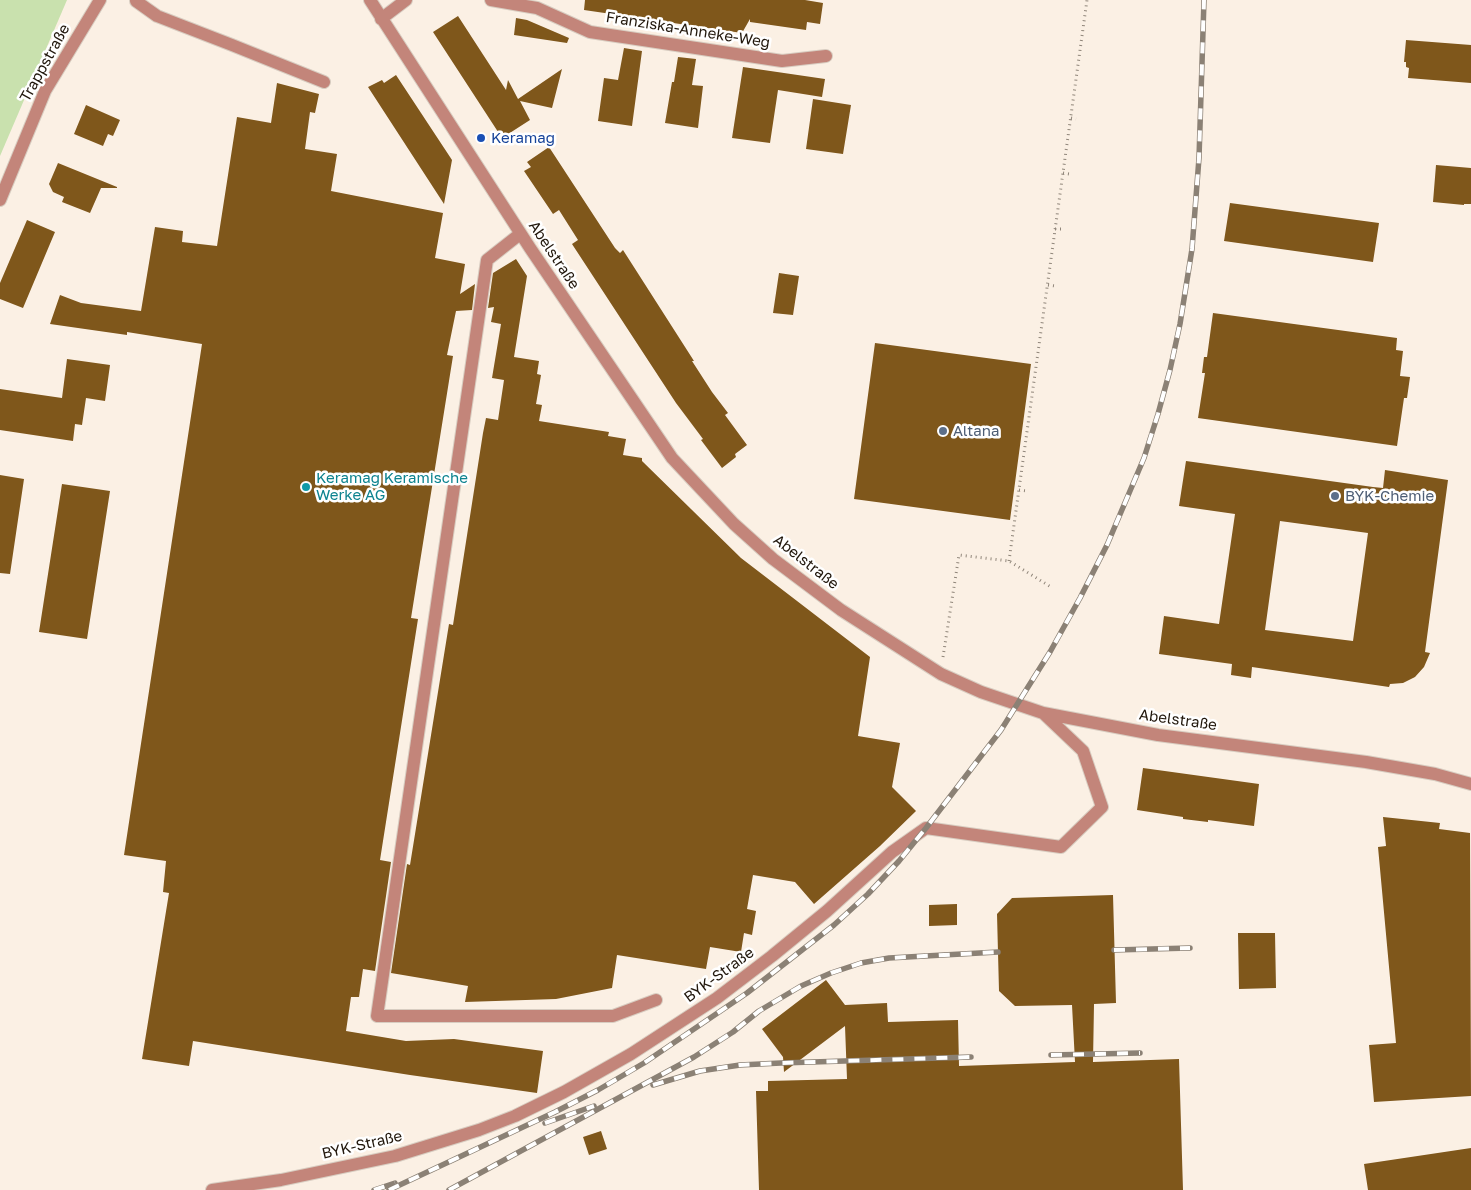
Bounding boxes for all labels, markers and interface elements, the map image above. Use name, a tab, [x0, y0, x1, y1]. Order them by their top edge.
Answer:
street label: Franziska-Anneke-Weg	[605, 8, 771, 52]
street label: Trappstraße	[16, 21, 74, 105]
place label: Keramag	[491, 129, 555, 147]
marker: Keramag	[475, 132, 487, 144]
street label: Abelstraße	[525, 218, 583, 292]
place label: Altana	[953, 422, 999, 440]
marker: Altana	[937, 425, 949, 437]
place label: Keramag Keramische Werke AG	[316, 469, 468, 504]
marker: Keramag Keramische Werke AG	[300, 481, 312, 493]
place label: BYK-Chemie	[1345, 487, 1434, 505]
marker: BYK-Chemie	[1329, 490, 1341, 502]
street label: Abelstraße	[770, 531, 842, 593]
street label: Abelstraße	[1138, 706, 1218, 734]
street label: BYK-Straße	[681, 944, 757, 1006]
street label: BYK-Straße	[320, 1127, 404, 1163]

